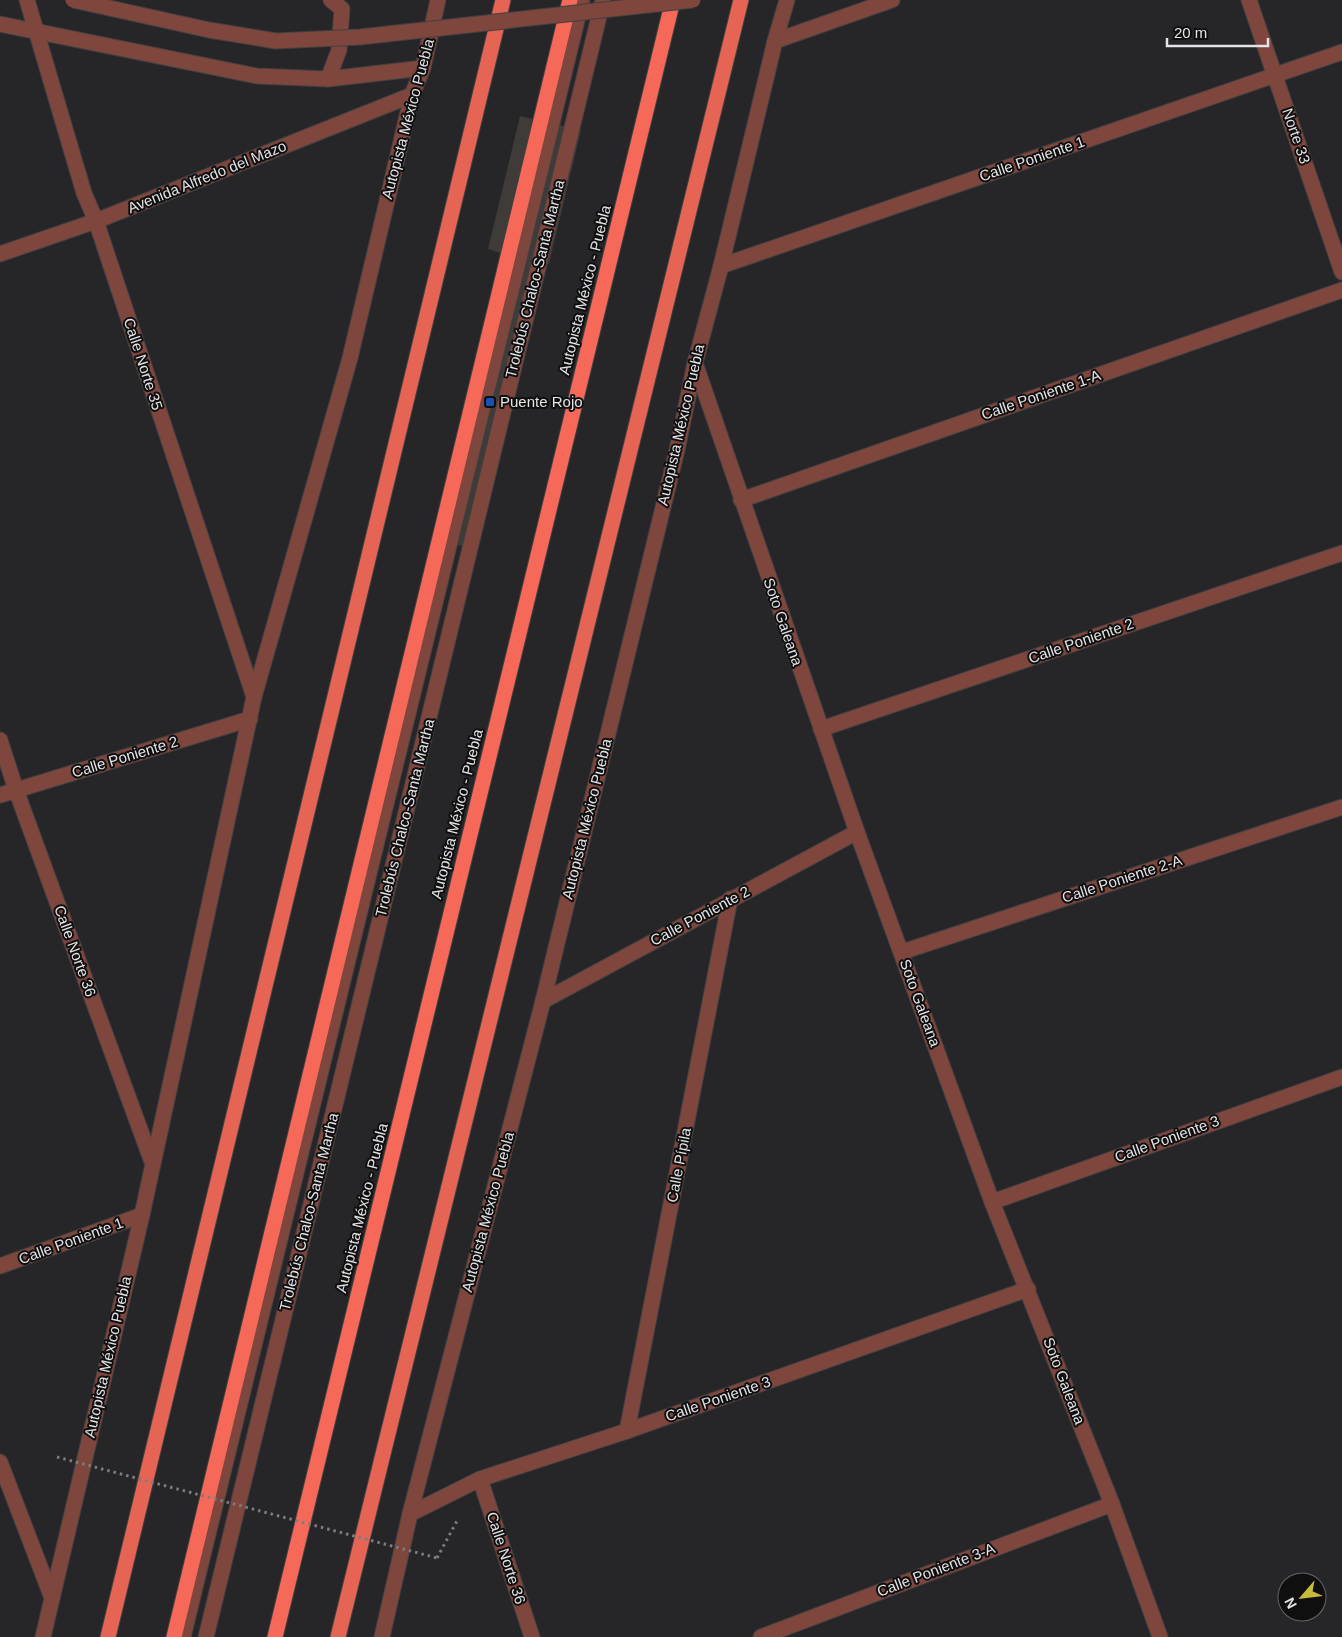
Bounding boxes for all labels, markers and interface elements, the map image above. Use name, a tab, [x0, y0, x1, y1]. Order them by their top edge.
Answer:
scale bar	[1167, 15, 1268, 47]
text: 20 m	[1174, 24, 1207, 41]
street label: Autopista México Puebla	[378, 36, 437, 201]
street label: Norte 33	[1279, 106, 1314, 166]
street label: Calle Poniente 1	[977, 133, 1087, 184]
street label: Avenida Alfredo del Mazo	[125, 137, 289, 216]
street label: Trolebús Chalco-Santa Martha	[502, 177, 568, 380]
street label: Autopista México - Puebla	[555, 203, 614, 376]
street label: Calle Norte 35	[121, 316, 166, 412]
street label: Autopista México Puebla	[654, 342, 708, 507]
street label: Calle Poniente 1-A	[979, 366, 1103, 423]
place label: Puente Rojo	[500, 393, 583, 410]
marker: Puente Rojo	[484, 396, 496, 408]
street label: Soto Galeana	[761, 576, 807, 669]
street label: Calle Poniente 2	[1026, 615, 1136, 666]
street label: Trolebús Chalco-Santa Martha	[372, 716, 438, 919]
street label: Autopista México - Puebla	[427, 727, 486, 900]
street label: Calle Poniente 2	[70, 732, 180, 781]
street label: Autopista México Puebla	[558, 736, 615, 901]
street label: Calle Poniente 2-A	[1060, 851, 1184, 906]
street label: Calle Poniente 2	[647, 882, 752, 949]
street label: Calle Norte 36	[51, 903, 100, 999]
street label: Soto Galeana	[897, 957, 944, 1049]
street label: Trolebús Chalco-Santa Martha	[276, 1110, 342, 1313]
street label: Calle Poniente 3	[1112, 1112, 1221, 1165]
street label: Autopista México - Puebla	[332, 1121, 391, 1294]
street label: Calle Pípila	[663, 1125, 694, 1204]
street label: Autopista México Puebla	[458, 1129, 517, 1294]
street label: Calle Poniente 1	[16, 1214, 125, 1267]
street label: Autopista México Puebla	[81, 1274, 135, 1439]
street label: Soto Galeana	[1040, 1335, 1089, 1427]
street label: Calle Poniente 3	[663, 1373, 773, 1424]
street label: Calle Norte 36	[484, 1510, 529, 1606]
street label: Calle Poniente 3-A	[874, 1539, 997, 1600]
north arrow	[1277, 1572, 1327, 1622]
text: N	[1281, 1595, 1300, 1611]

